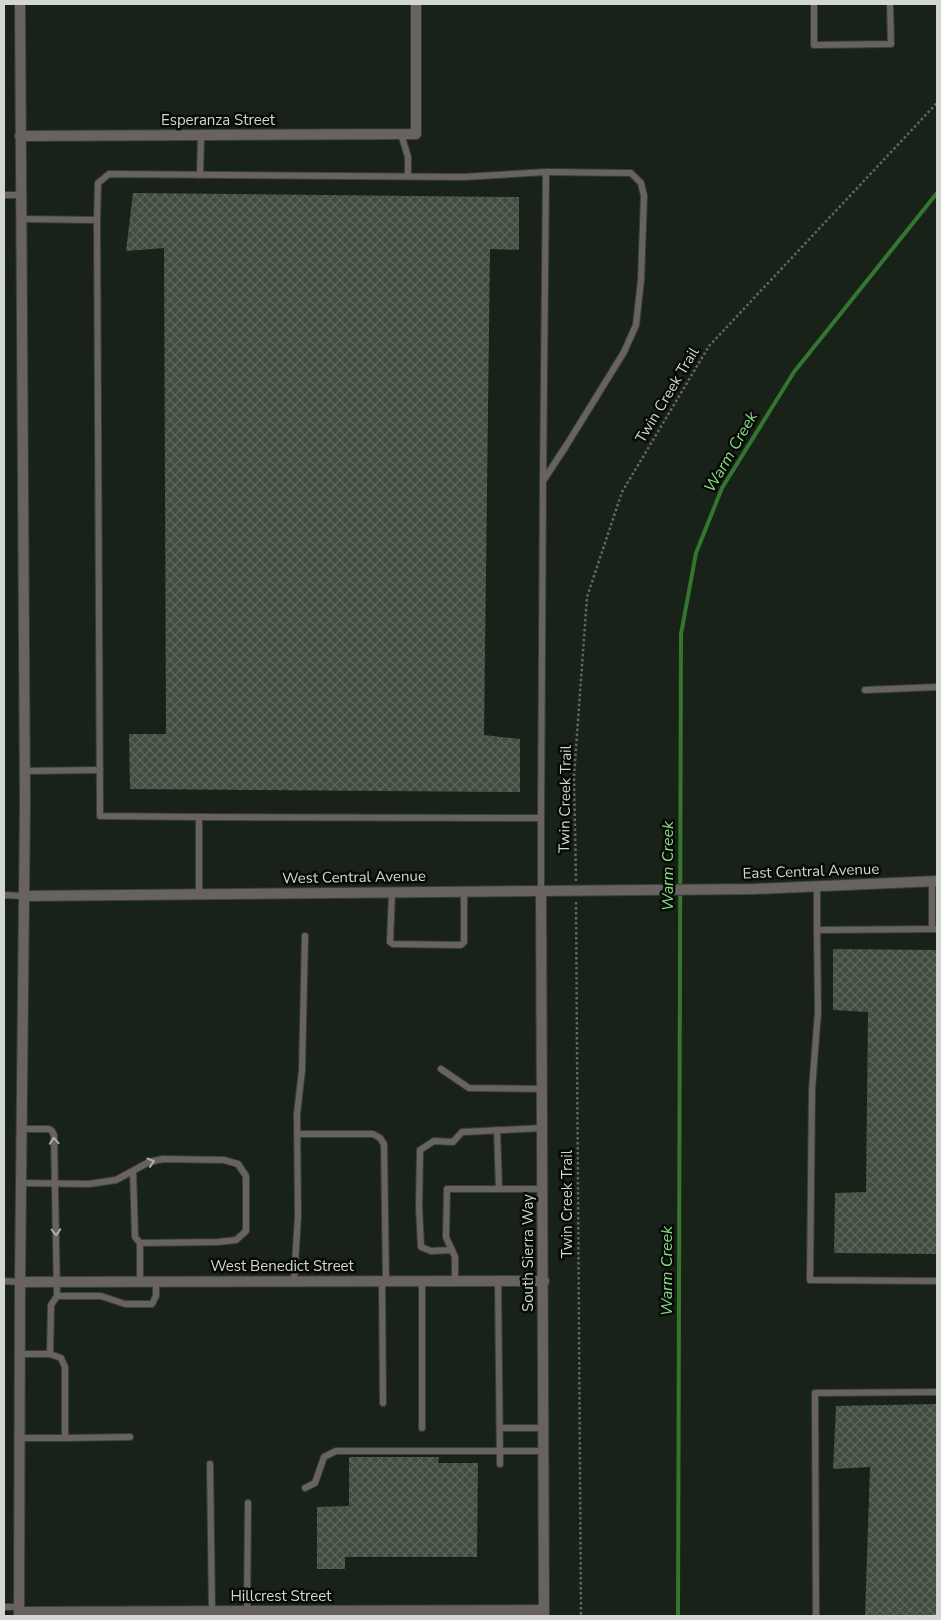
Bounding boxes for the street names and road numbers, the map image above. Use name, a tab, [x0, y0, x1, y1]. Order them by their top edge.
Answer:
street label: Esperanza Street	[161, 110, 276, 130]
street label: Twin Creek Trail	[631, 343, 704, 447]
street label: Twin Creek Trail	[554, 744, 576, 853]
street label: East Central Avenue	[742, 859, 880, 883]
street label: West Central Avenue	[282, 866, 426, 888]
street label: Twin Creek Trail	[557, 1149, 577, 1258]
street label: South Sierra Way	[518, 1194, 538, 1312]
street label: West Benedict Street	[210, 1256, 355, 1276]
street label: Hillcrest Street	[230, 1586, 332, 1606]

